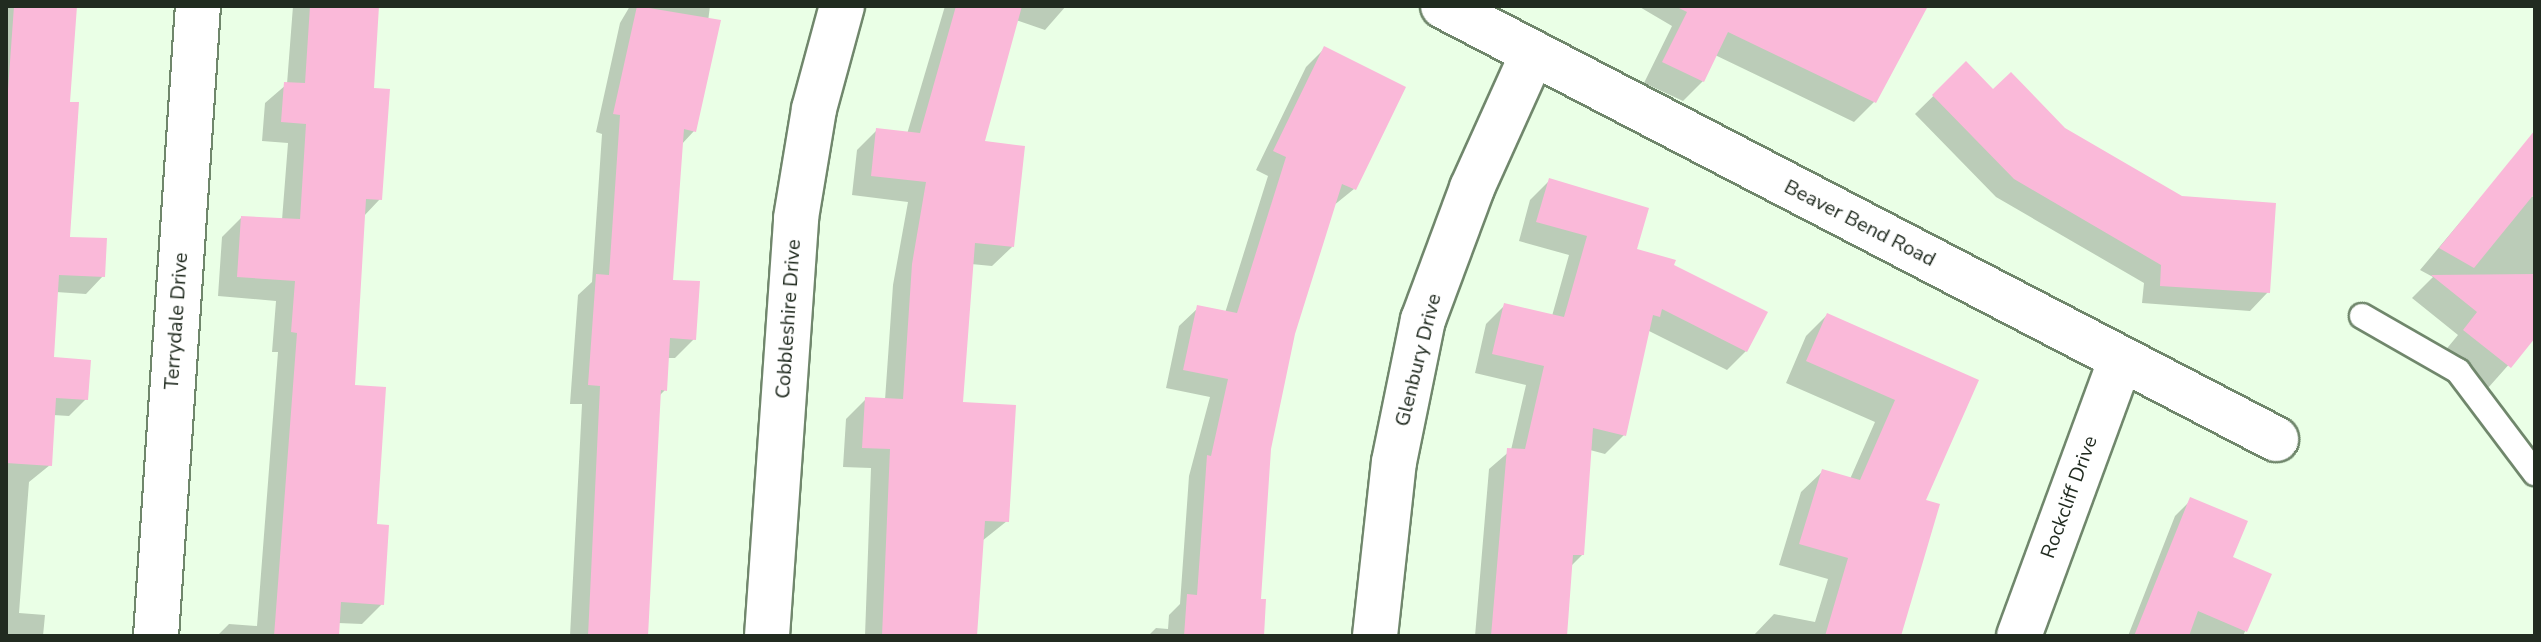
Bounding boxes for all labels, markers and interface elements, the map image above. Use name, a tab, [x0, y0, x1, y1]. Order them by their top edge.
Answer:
street label: Beaver Bend Road	[1780, 174, 1940, 272]
street label: Cobbleshire Drive	[770, 239, 806, 399]
street label: Terrydale Drive	[159, 252, 193, 390]
street label: Glenbury Drive	[1390, 291, 1446, 429]
street label: Rockcliff Drive	[2036, 432, 2102, 562]

